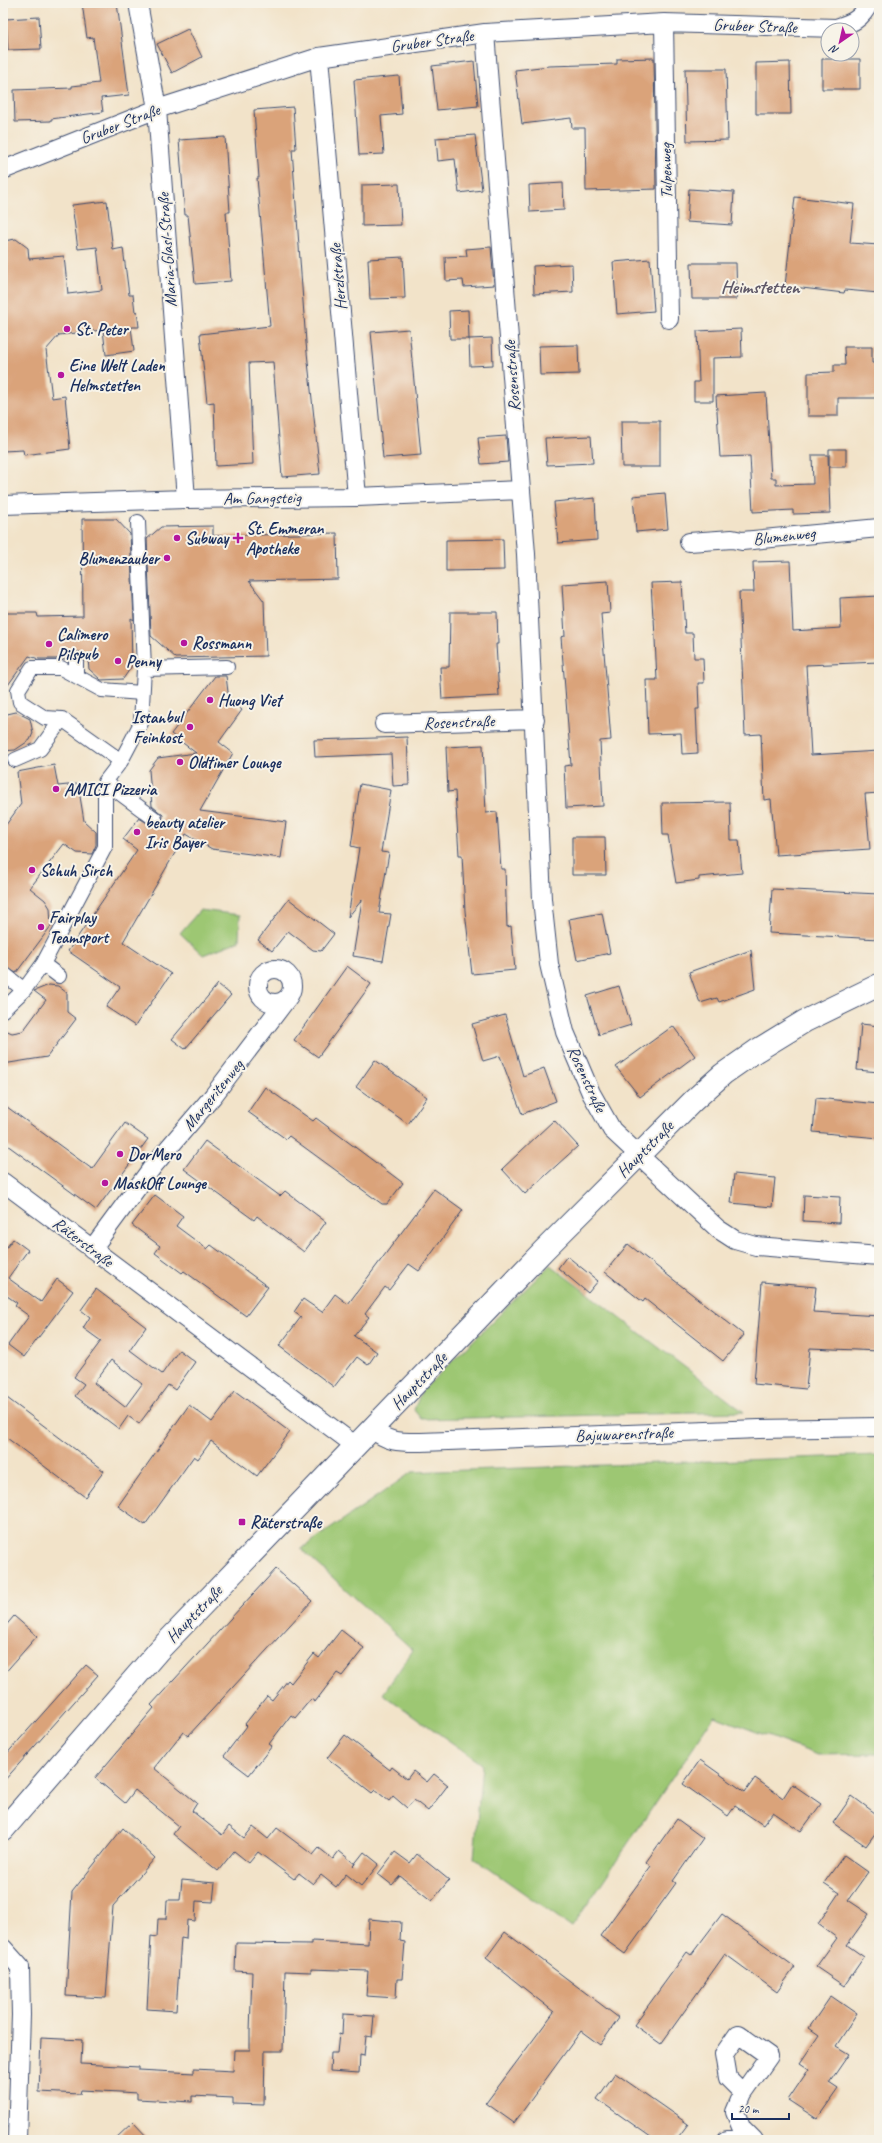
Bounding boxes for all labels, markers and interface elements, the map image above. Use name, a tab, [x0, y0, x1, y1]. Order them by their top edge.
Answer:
street label: Gruber Straße	[713, 14, 799, 38]
north arrow	[820, 22, 860, 62]
street label: Gruber Straße	[389, 25, 476, 57]
text: N	[826, 41, 841, 58]
street label: Gruber Straße	[77, 99, 164, 149]
street label: Tulpenweg	[655, 141, 677, 199]
street label: Maria-Glasl-Straße	[152, 191, 181, 308]
street label: Herzlstraße	[325, 241, 351, 311]
district label: Heimstetten	[721, 275, 801, 299]
place label: St. Peter	[75, 319, 129, 340]
marker: St. Peter	[62, 324, 72, 334]
street label: Rosenstraße	[499, 339, 525, 412]
place label: Eine Welt Laden Helmstetten	[69, 355, 166, 396]
marker: Eine Welt Laden Helmstetten	[56, 370, 66, 380]
street label: Am Gangsteig	[223, 487, 302, 509]
place label: St. Emmeran Apotheke	[246, 518, 325, 559]
street label: Blumenweg	[752, 522, 818, 550]
place label: Subway	[185, 528, 231, 549]
marker: Subway	[172, 533, 182, 543]
marker: St. Emmeran Apotheke	[233, 533, 243, 543]
place label: Blumenzauber	[79, 548, 161, 569]
marker: Blumenzauber	[162, 553, 172, 563]
place label: Calimero Pilspub	[57, 624, 109, 665]
place label: Rossmann	[192, 633, 253, 654]
marker: Rossmann	[179, 638, 189, 648]
marker: Calimero Pilspub	[44, 639, 54, 649]
place label: Penny	[126, 651, 163, 672]
marker: Penny	[113, 656, 123, 666]
place label: Huong Viet	[218, 690, 284, 711]
marker: Huong Viet	[205, 695, 215, 705]
place label: Istanbul Feinkost	[131, 707, 185, 748]
street label: Rosenstraße	[423, 710, 496, 734]
marker: Istanbul Feinkost	[185, 722, 195, 732]
place label: Oldtimer Lounge	[188, 752, 282, 773]
marker: Oldtimer Lounge	[175, 757, 185, 767]
place label: AMICI Pizzeria	[64, 779, 158, 800]
marker: AMICI Pizzeria	[51, 784, 61, 794]
place label: beauty atelier Iris Bayer	[145, 812, 226, 853]
marker: beauty atelier Iris Bayer	[132, 827, 142, 837]
place label: Schuh Sirch	[40, 860, 113, 881]
marker: Schuh Sirch	[27, 865, 37, 875]
place label: Fairplay Teamsport	[49, 907, 110, 948]
marker: Fairplay Teamsport	[36, 922, 46, 932]
street label: Rosenstraße	[563, 1043, 612, 1117]
street label: Margeritenweg	[178, 1054, 249, 1135]
street label: Hauptstraße	[612, 1115, 679, 1182]
place label: DorMero	[128, 1144, 183, 1165]
marker: DorMero	[115, 1149, 125, 1159]
place label: MaskOff Lounge	[113, 1173, 207, 1194]
marker: MaskOff Lounge	[100, 1178, 110, 1188]
street label: Räterstraße	[49, 1212, 119, 1272]
street label: Hauptstraße	[386, 1347, 453, 1414]
street label: Bajuwarenstraße	[575, 1422, 675, 1446]
place label: Räterstraße	[250, 1512, 324, 1533]
marker: Räterstraße	[237, 1517, 247, 1527]
street label: Hauptstraße	[161, 1580, 228, 1647]
scale bar	[732, 2095, 789, 2121]
text: 20 m	[738, 2101, 760, 2117]

